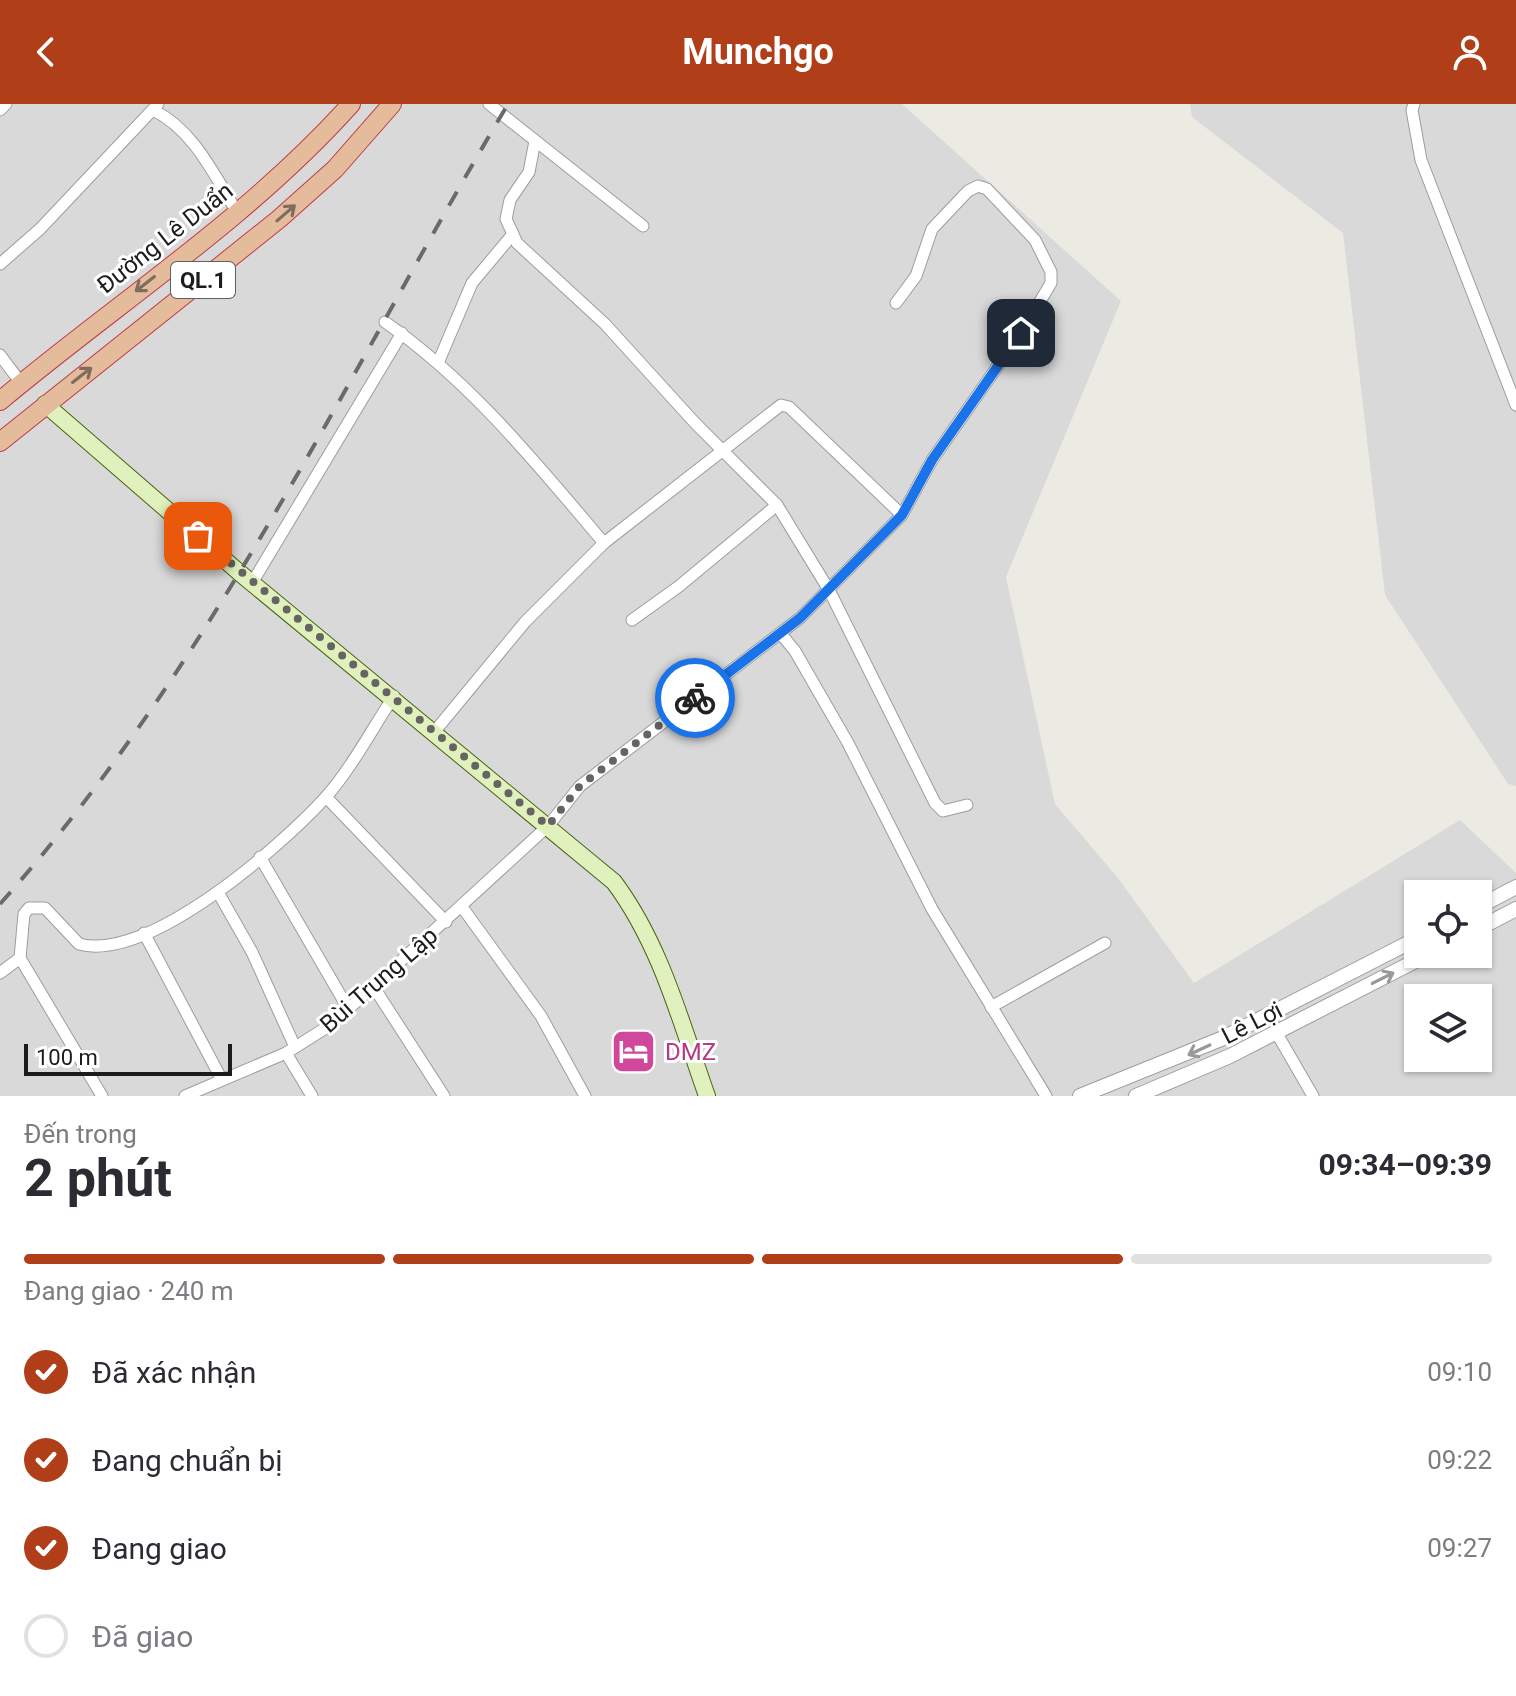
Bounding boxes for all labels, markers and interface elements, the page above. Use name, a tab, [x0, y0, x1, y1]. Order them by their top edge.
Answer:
icon: back	[24, 30, 68, 74]
icon: person	[1448, 30, 1492, 74]
text: Munchgo	[682, 31, 834, 73]
street label: Đường Lê Duẩn	[92, 176, 238, 300]
one-way arrow	[275, 204, 295, 222]
road number: QL.1	[171, 262, 235, 298]
one-way arrow	[135, 275, 156, 293]
pin	[987, 299, 1055, 367]
icon: home	[999, 311, 1043, 355]
one-way arrow	[71, 366, 92, 384]
pin	[164, 502, 232, 570]
icon: bag	[176, 514, 220, 558]
courier	[655, 658, 735, 738]
icon: bike	[673, 676, 717, 720]
map controls	[1404, 880, 1492, 1072]
button: locate	[1404, 880, 1492, 968]
street label: Bùi Trung Lập	[315, 921, 443, 1039]
one-way arrow	[1370, 969, 1394, 985]
button: layers	[1404, 984, 1492, 1072]
street label: Lê Lợi	[1217, 996, 1287, 1050]
hotel icon: DMZ	[610, 1028, 658, 1076]
place label: DMZ	[665, 1038, 716, 1066]
scale bar	[24, 1040, 232, 1076]
one-way arrow	[1187, 1043, 1212, 1058]
text: 100 m	[36, 1045, 98, 1070]
text: Đến trong	[24, 1119, 137, 1149]
text: 09:34–09:39	[1318, 1147, 1492, 1182]
text: 2 phút	[24, 1148, 172, 1209]
text: Đang giao · 240 m	[24, 1276, 234, 1306]
icon: check	[24, 1350, 68, 1394]
text: Đã xác nhận	[92, 1355, 256, 1390]
text: 09:10	[1427, 1357, 1492, 1387]
icon: check	[24, 1438, 68, 1482]
text: Đang chuẩn bị	[92, 1443, 283, 1478]
text: 09:22	[1427, 1445, 1492, 1475]
icon: check	[24, 1526, 68, 1570]
text: Đang giao	[92, 1531, 227, 1566]
text: 09:27	[1427, 1533, 1492, 1563]
text: Đã giao	[92, 1619, 193, 1654]

